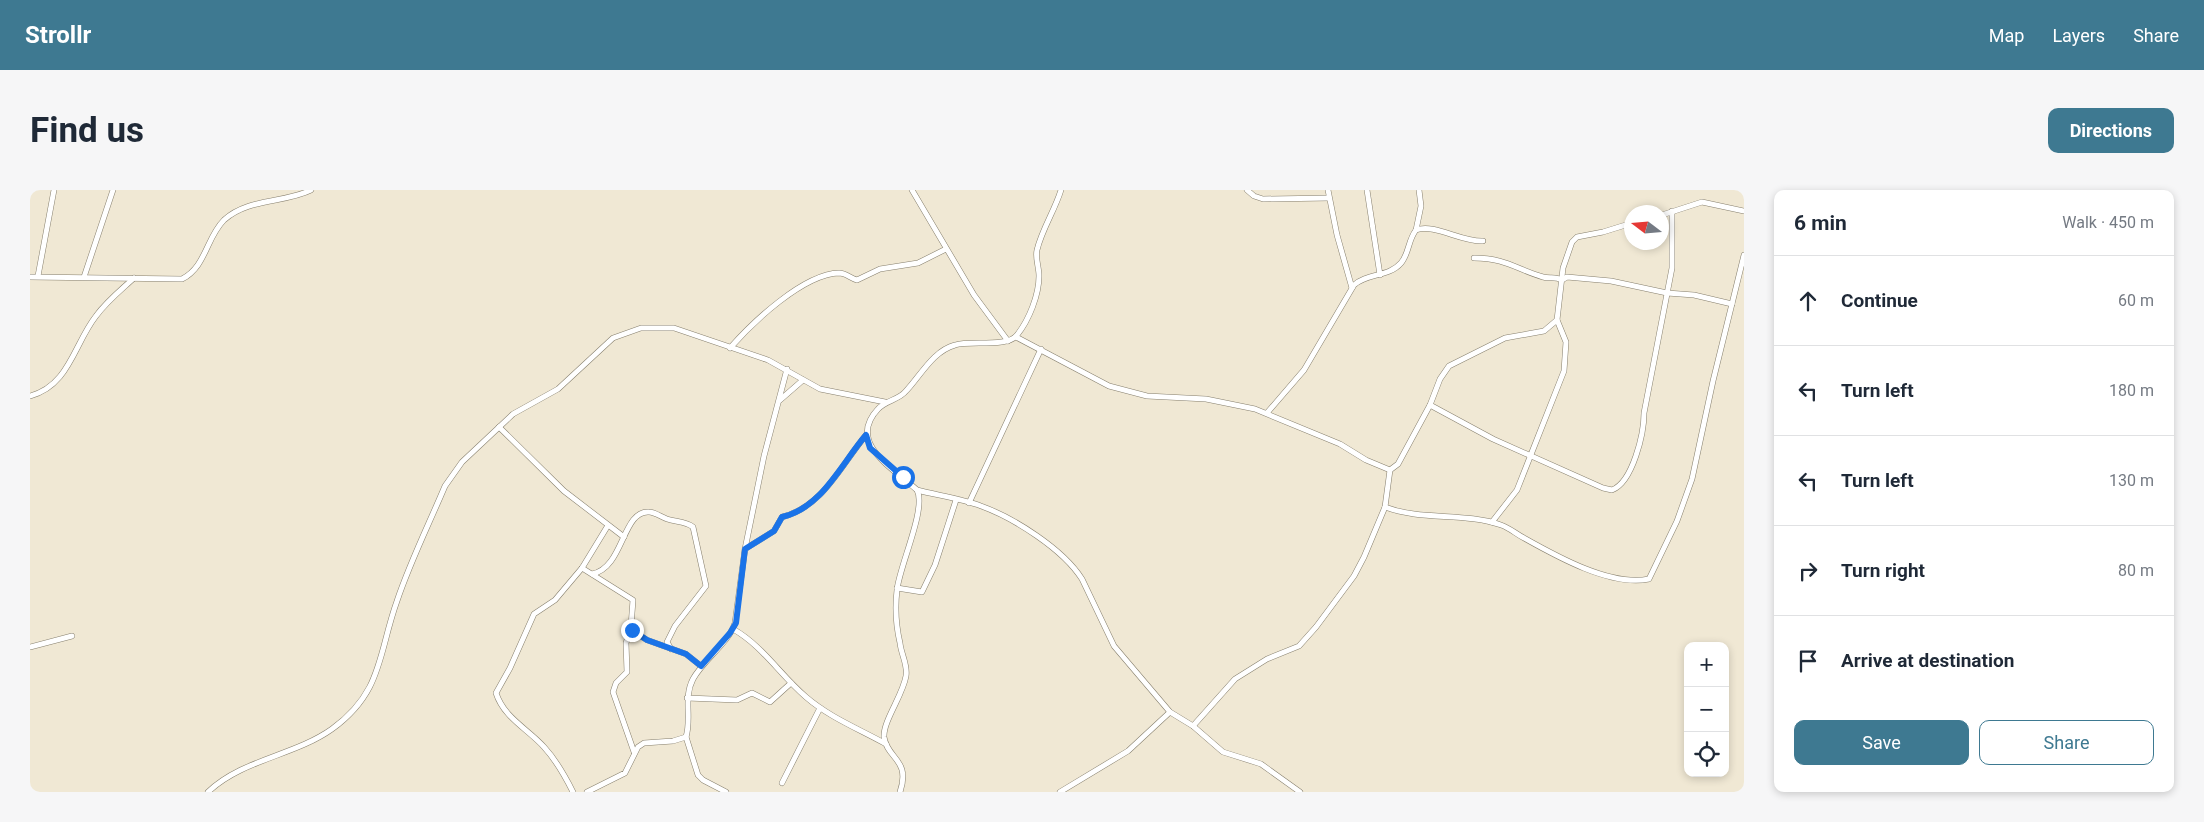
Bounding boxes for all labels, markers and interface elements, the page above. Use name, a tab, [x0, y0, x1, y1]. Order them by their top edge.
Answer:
text: Strollr	[25, 21, 91, 49]
text: Map	[1989, 25, 2024, 46]
text: Layers	[2052, 25, 2105, 46]
text: Share	[2133, 25, 2179, 46]
button: Directions	[2048, 108, 2174, 153]
text: Find us	[30, 110, 144, 151]
north arrow	[1624, 205, 1669, 250]
text: 6 min	[1794, 211, 1847, 235]
text: Walk · 450 m	[2062, 213, 2154, 232]
icon: ahead	[1794, 287, 1822, 315]
text: Continue	[1841, 289, 1918, 312]
text: 60 m	[2118, 291, 2154, 310]
icon: left	[1794, 377, 1822, 405]
text: Turn left	[1841, 379, 1914, 402]
text: 180 m	[2109, 381, 2154, 400]
route start	[892, 466, 915, 489]
icon: left	[1794, 467, 1822, 495]
text: Turn left	[1841, 469, 1914, 492]
text: 130 m	[2109, 471, 2154, 490]
icon: right	[1794, 557, 1822, 585]
text: Turn right	[1841, 559, 1925, 582]
text: 80 m	[2118, 561, 2154, 580]
route end	[621, 619, 644, 642]
map controls	[1684, 642, 1729, 777]
button: +	[1684, 642, 1729, 687]
icon: arrive	[1794, 647, 1822, 675]
text: Arrive at destination	[1841, 649, 2014, 672]
button: −	[1684, 687, 1729, 732]
button: Save	[1794, 720, 1969, 765]
button: Share	[1979, 720, 2154, 765]
button: locate	[1684, 732, 1729, 777]

